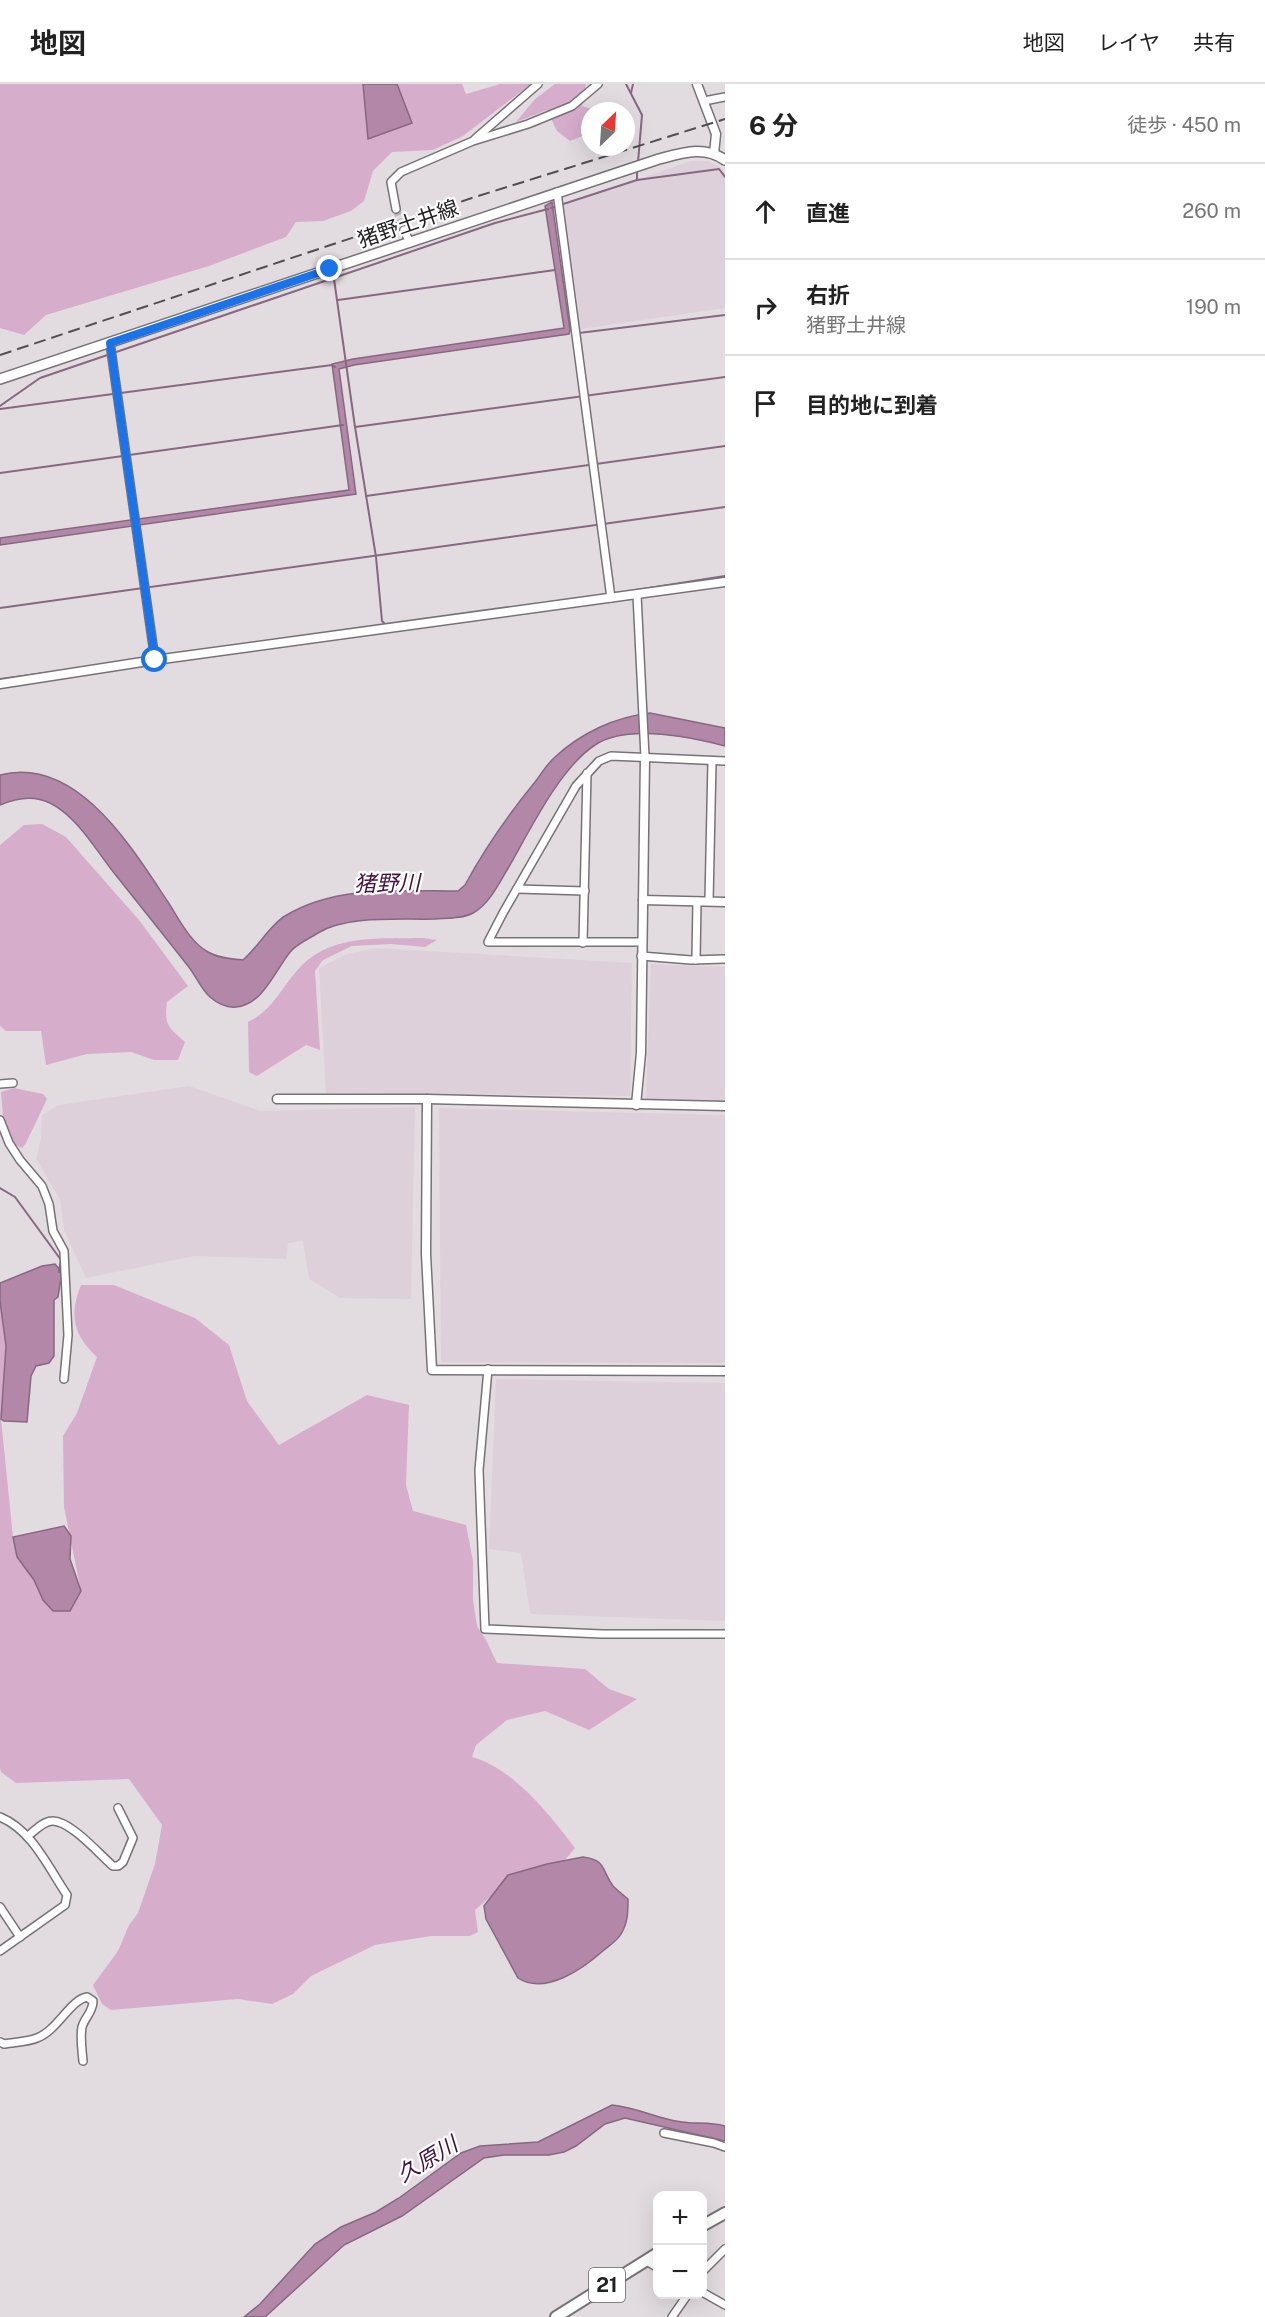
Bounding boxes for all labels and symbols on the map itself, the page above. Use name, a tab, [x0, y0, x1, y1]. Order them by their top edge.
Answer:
north arrow	[581, 102, 635, 156]
street label: 猪野土井線	[354, 195, 462, 252]
route end	[316, 255, 342, 281]
route start	[141, 646, 167, 672]
water label: 猪野川	[354, 869, 422, 897]
water label: 久原川	[392, 2130, 464, 2187]
road number: 21	[589, 2268, 625, 2302]

